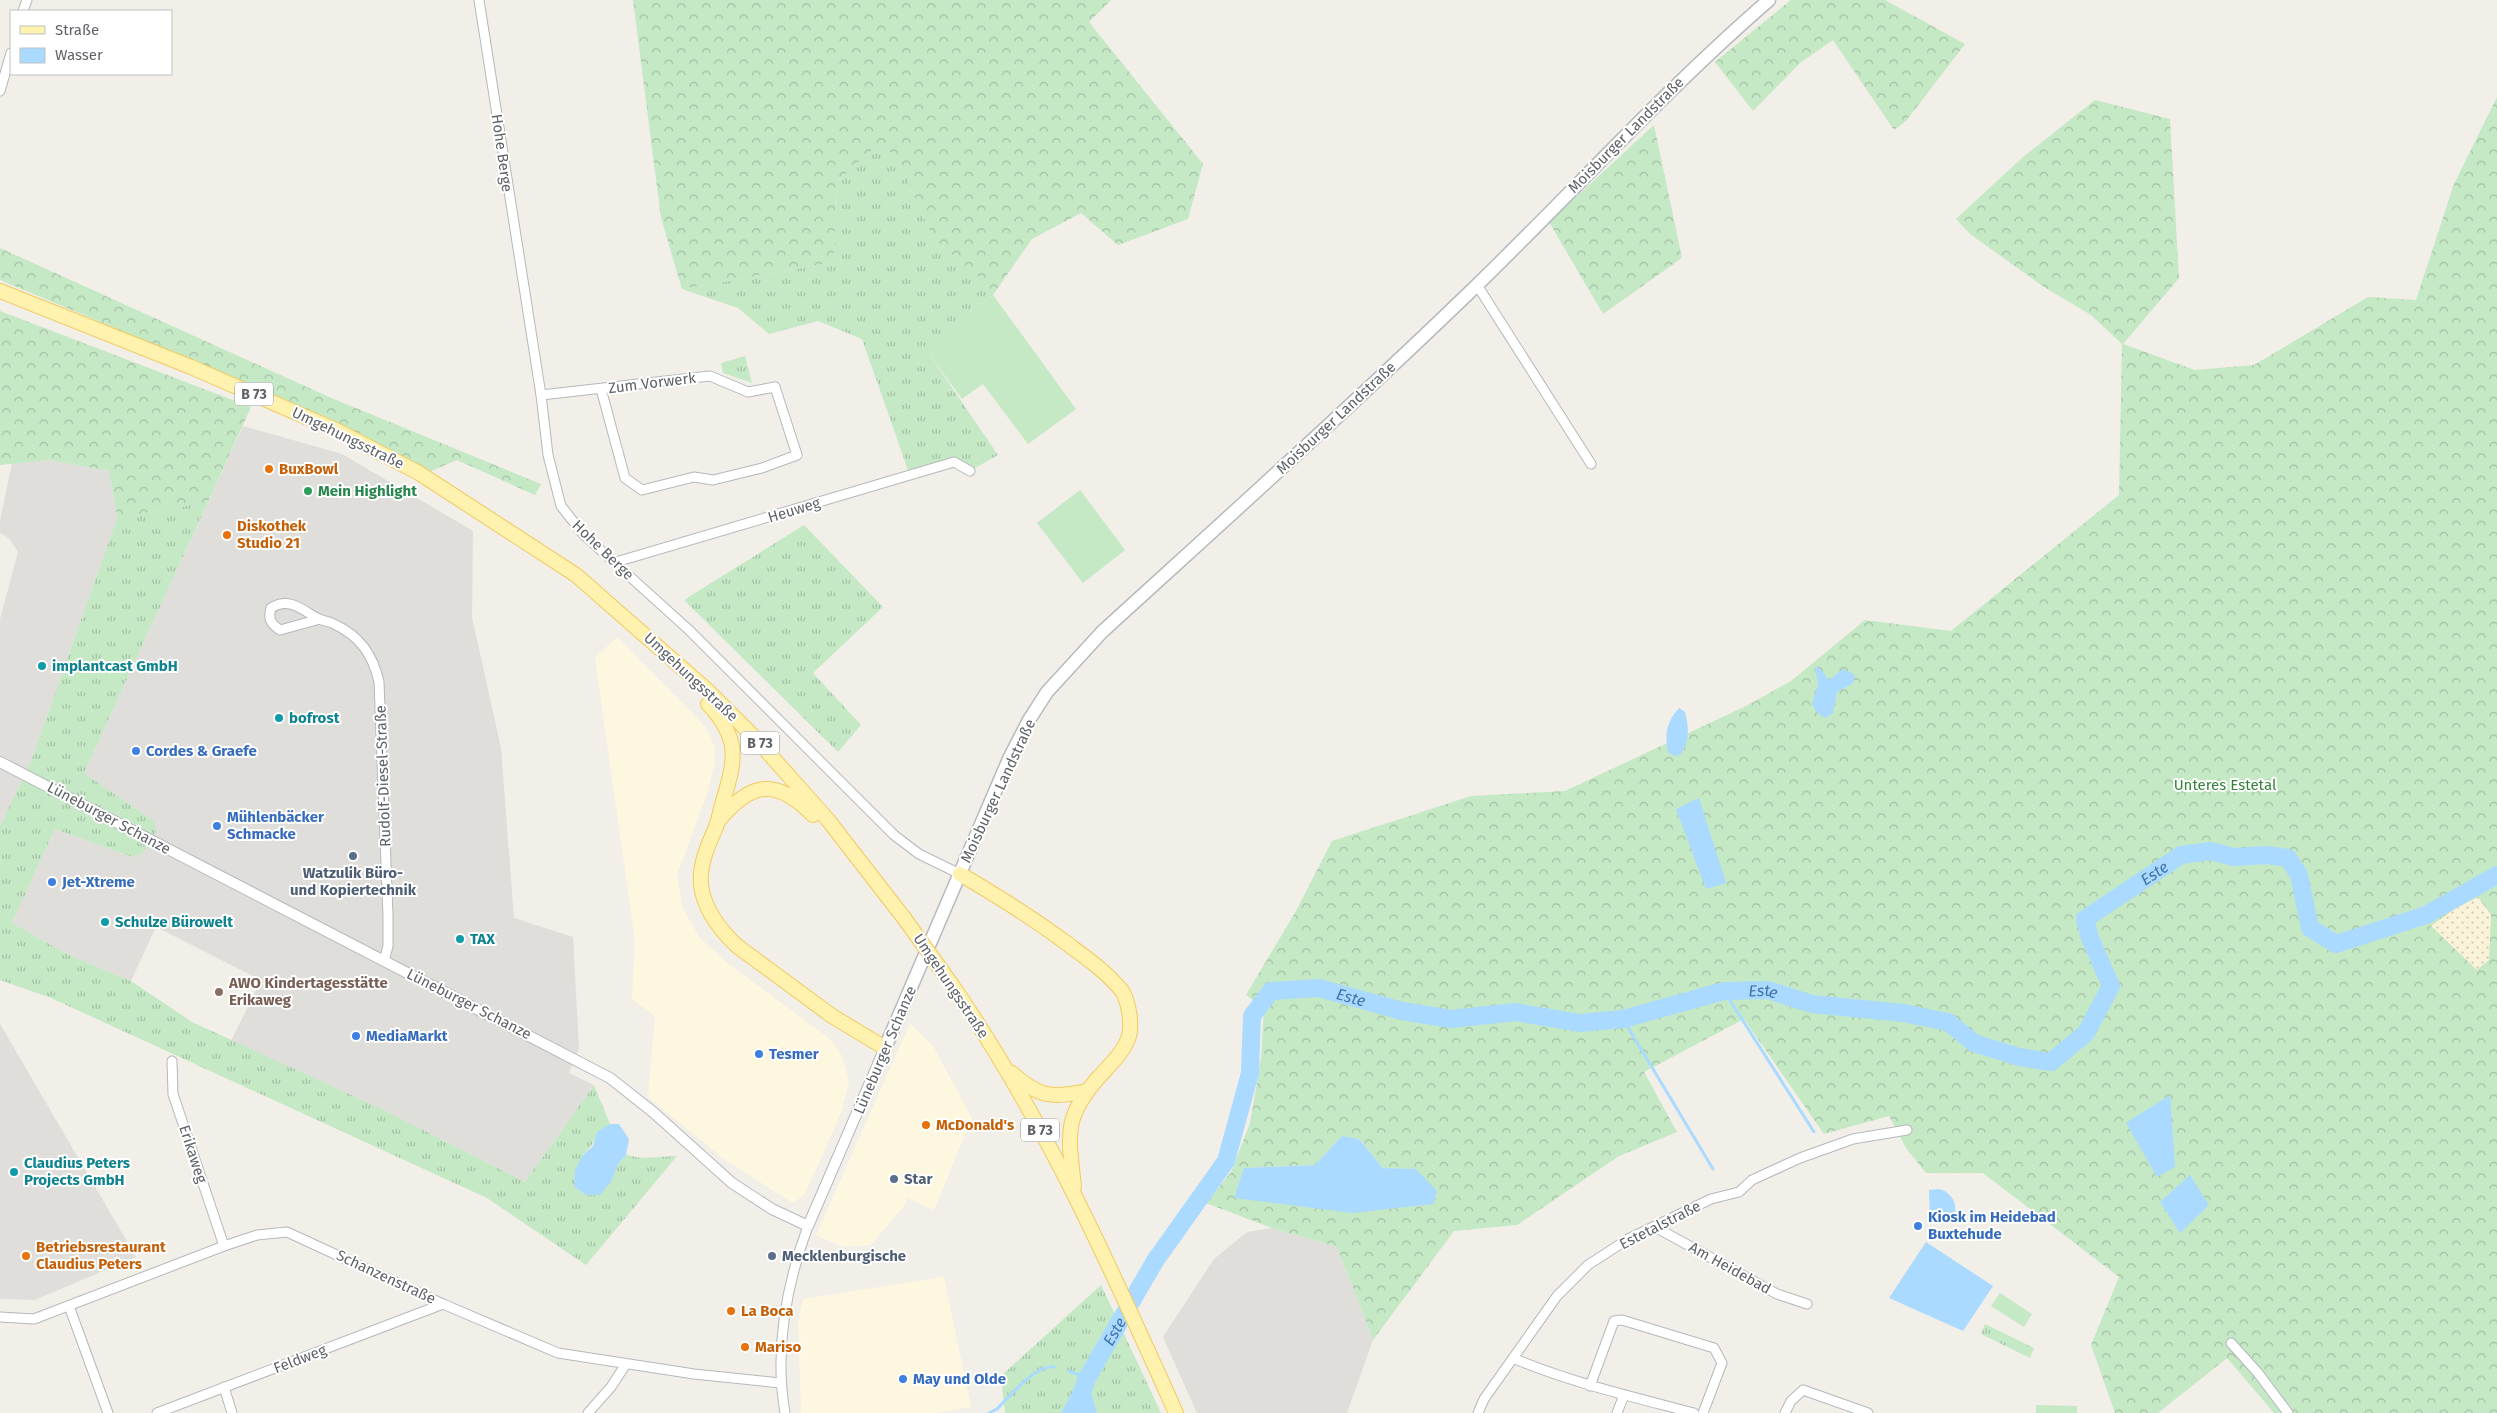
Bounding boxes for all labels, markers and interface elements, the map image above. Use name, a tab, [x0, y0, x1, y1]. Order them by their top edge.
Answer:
legend	[10, 10, 172, 75]
text: Straße	[55, 21, 99, 39]
text: Wasser	[55, 46, 103, 64]
street label: Moisburger Landstraße	[1564, 73, 1688, 197]
street label: Hohe Berge	[488, 113, 516, 193]
street label: Moisburger Landstraße	[1273, 358, 1399, 478]
street label: Zum Vorwerk	[607, 369, 697, 397]
road number: B 73	[235, 382, 273, 406]
street label: Umgehungsstraße	[289, 403, 407, 473]
place label: BuxBowl	[279, 460, 339, 478]
marker: BuxBowl	[263, 463, 275, 475]
place label: Mein Highlight	[318, 482, 417, 500]
marker: Mein Highlight	[302, 485, 314, 497]
street label: Heuweg	[766, 493, 823, 526]
street label: Hohe Berge	[569, 516, 637, 584]
place label: Diskothek Studio 21	[237, 517, 307, 552]
marker: Diskothek Studio 21	[221, 529, 233, 541]
street label: Umgehungsstraße	[640, 629, 742, 725]
place label: implantcast GmbH	[52, 657, 178, 675]
marker: implantcast GmbH	[36, 660, 48, 672]
street label: Rudolf-Diesel-Straße	[372, 705, 394, 847]
place label: bofrost	[289, 709, 340, 727]
marker: bofrost	[273, 712, 285, 724]
street label: Moisburger Landstraße	[957, 716, 1039, 866]
road number: B 73	[741, 731, 779, 754]
place label: Cordes & Graefe	[146, 742, 257, 760]
marker: Cordes & Graefe	[130, 745, 142, 757]
park label: Unteres Estetal	[2174, 776, 2277, 794]
street label: Lüneburger Schanze	[44, 778, 174, 858]
place label: Mühlenbäcker Schmacke	[227, 808, 325, 843]
marker: Mühlenbäcker Schmacke	[211, 820, 223, 832]
marker: Watzulik Büro- und Kopiertechnik	[347, 850, 359, 862]
water label: Este	[2137, 857, 2172, 889]
place label: Watzulik Büro- und Kopiertechnik	[290, 864, 417, 899]
place label: Jet-Xtreme	[61, 873, 135, 891]
marker: Jet-Xtreme	[46, 876, 58, 888]
place label: Schulze Bürowelt	[115, 913, 233, 931]
marker: Schulze Bürowelt	[99, 916, 111, 928]
place label: TAX	[470, 930, 495, 948]
street label: Umgehungsstraße	[909, 930, 993, 1042]
marker: TAX	[454, 933, 466, 945]
street label: Lüneburger Schanze	[404, 965, 534, 1043]
place label: AWO Kindertagesstätte Erikaweg	[228, 974, 388, 1009]
water label: Este	[1748, 981, 1780, 1003]
street label: Lüneburger Schanze	[850, 983, 920, 1117]
water label: Este	[1334, 984, 1368, 1010]
marker: AWO Kindertagesstätte Erikaweg	[213, 986, 225, 998]
place label: MediaMarkt	[366, 1027, 448, 1045]
marker: MediaMarkt	[350, 1030, 362, 1042]
place label: Tesmer	[769, 1045, 820, 1063]
marker: Tesmer	[753, 1048, 765, 1060]
place label: McDonald's	[936, 1116, 1014, 1134]
road number: B 73	[1021, 1118, 1059, 1142]
marker: McDonald's	[920, 1119, 932, 1131]
street label: Erikaweg	[175, 1123, 211, 1186]
place label: Claudius Peters Projects GmbH	[24, 1154, 130, 1189]
marker: Claudius Peters Projects GmbH	[8, 1166, 20, 1178]
place label: Star	[904, 1170, 933, 1188]
marker: Star	[888, 1173, 900, 1185]
street label: Estetalstraße	[1616, 1197, 1704, 1253]
place label: Kiosk im Heidebad Buxtehude	[1928, 1208, 2056, 1243]
marker: Kiosk im Heidebad Buxtehude	[1912, 1220, 1924, 1232]
place label: Betriebsrestaurant Claudius Peters	[36, 1238, 166, 1273]
street label: Am Heidebad	[1686, 1238, 1774, 1298]
street label: Schanzenstraße	[334, 1246, 438, 1308]
place label: Mecklenburgische	[782, 1247, 906, 1265]
marker: Betriebsrestaurant Claudius Peters	[20, 1250, 32, 1262]
marker: Mecklenburgische	[766, 1250, 778, 1262]
place label: La Boca	[741, 1302, 794, 1320]
marker: La Boca	[725, 1305, 737, 1317]
water label: Este	[1099, 1314, 1130, 1349]
place label: Mariso	[755, 1338, 802, 1356]
street label: Feldweg	[271, 1341, 329, 1377]
marker: Mariso	[739, 1341, 751, 1353]
place label: May und Olde	[913, 1370, 1006, 1388]
marker: May und Olde	[897, 1373, 909, 1385]

